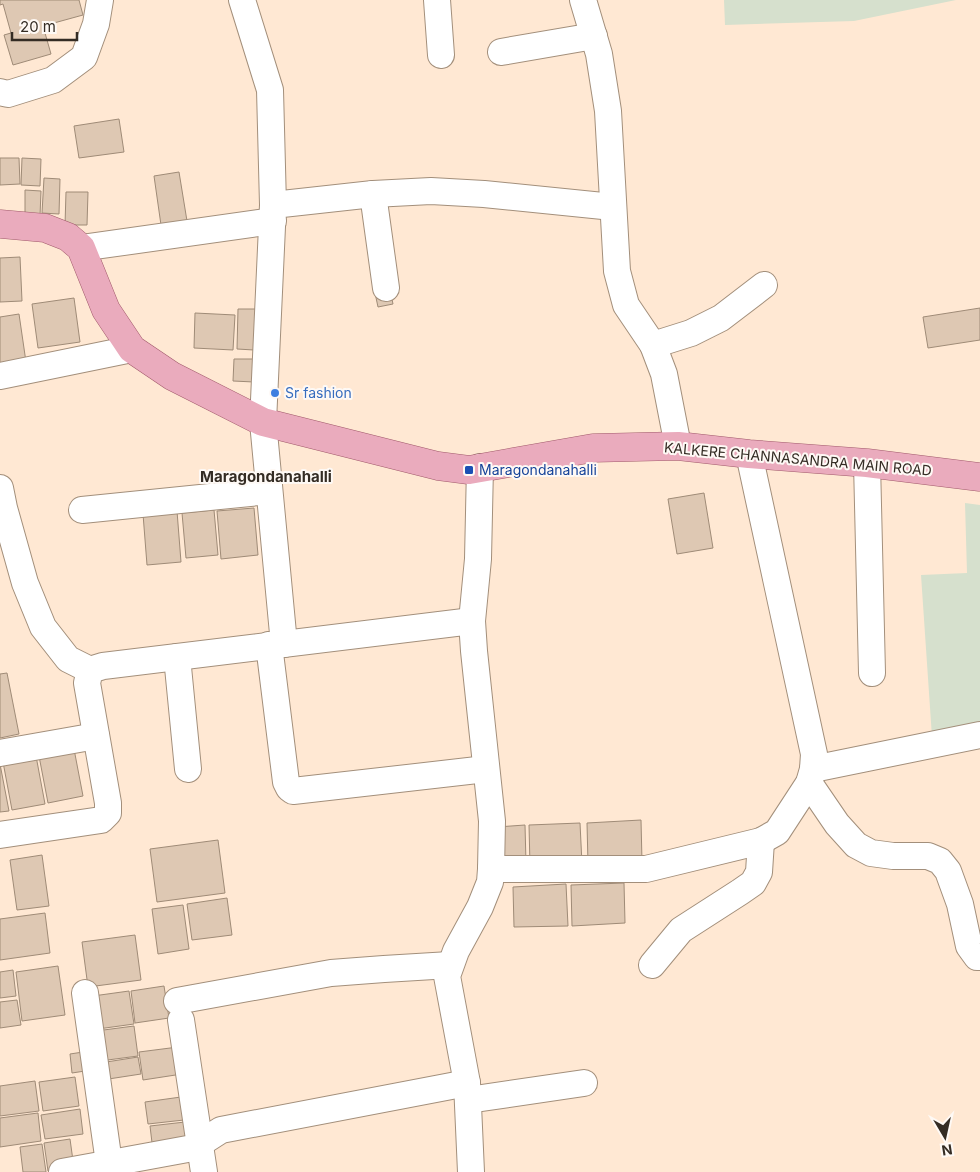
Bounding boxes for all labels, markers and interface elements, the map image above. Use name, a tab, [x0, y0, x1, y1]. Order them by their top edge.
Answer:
scale bar	[12, 10, 78, 42]
text: 20 m	[20, 17, 56, 36]
place label: Sr fashion	[285, 384, 352, 401]
marker: Sr fashion	[269, 387, 281, 399]
street label: KALKERE CHANNASANDRA MAIN ROAD	[663, 438, 933, 479]
place label: Maragondanahalli	[479, 461, 597, 478]
marker: Maragondanahalli	[463, 464, 475, 476]
district label: Maragondanahalli	[200, 467, 332, 486]
north arrow	[920, 1112, 970, 1162]
text: N	[941, 1141, 954, 1160]

